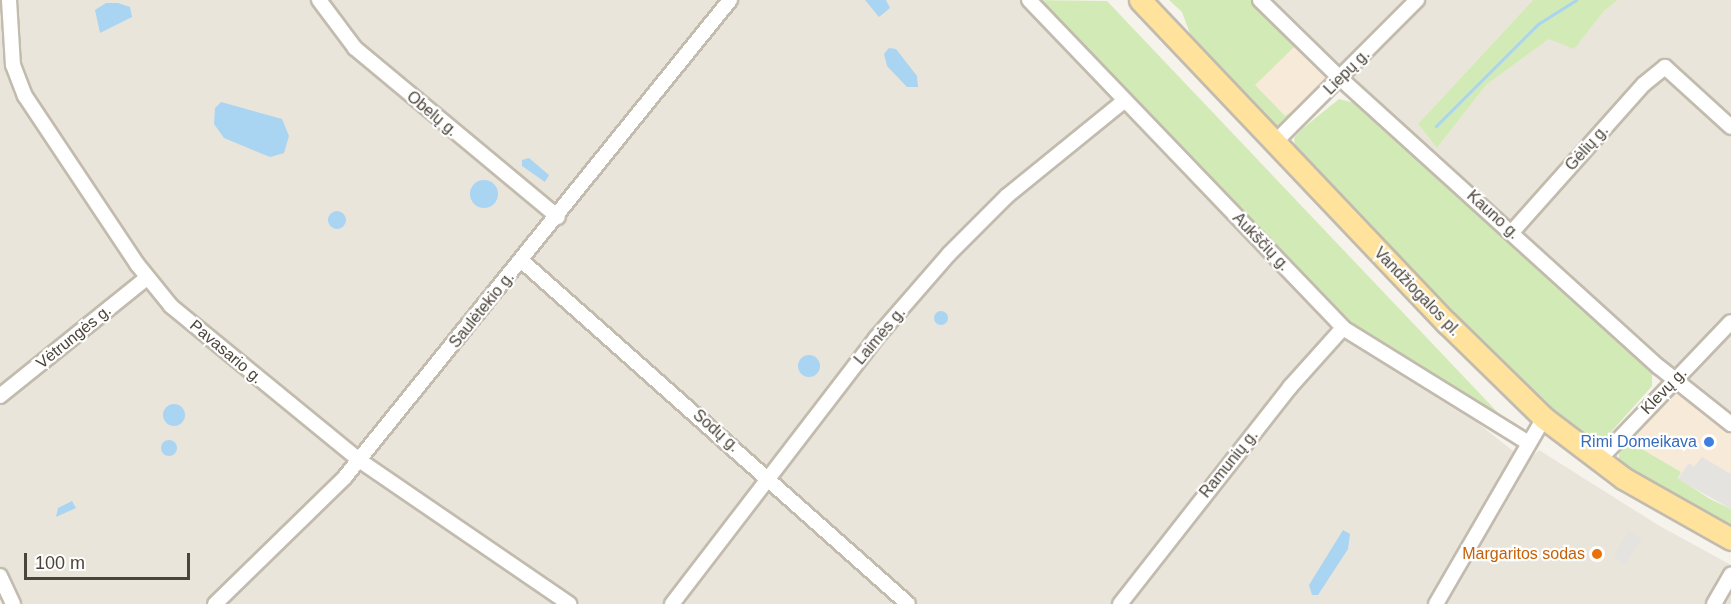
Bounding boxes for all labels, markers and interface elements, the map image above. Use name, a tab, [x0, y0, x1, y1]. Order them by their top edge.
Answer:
street label: Liepų g.	[1320, 45, 1374, 99]
street label: Obelų g.	[403, 87, 461, 141]
street label: Gėlių g.	[1561, 121, 1613, 175]
street label: Kauno g.	[1463, 186, 1523, 244]
street label: Aukščių g.	[1228, 209, 1294, 275]
street label: Vandžiogalos pl.	[1370, 244, 1464, 340]
street label: Saulėtekio g.	[445, 268, 519, 352]
street label: Vėtrungės g.	[33, 301, 115, 373]
street label: Laimės g.	[850, 303, 910, 369]
street label: Pavasario g.	[186, 316, 266, 388]
street label: Klevų g.	[1637, 364, 1691, 418]
street label: Sodų g.	[689, 406, 743, 456]
street label: Ramunių g.	[1196, 426, 1262, 502]
place label: Rimi Domeikava	[1581, 432, 1697, 452]
marker: Rimi Domeikava	[1702, 435, 1716, 449]
scale bar	[27, 541, 194, 579]
place label: Margaritos sodas	[1462, 544, 1585, 564]
marker: Margaritos sodas	[1590, 547, 1604, 561]
text: 100 m	[35, 553, 85, 573]

